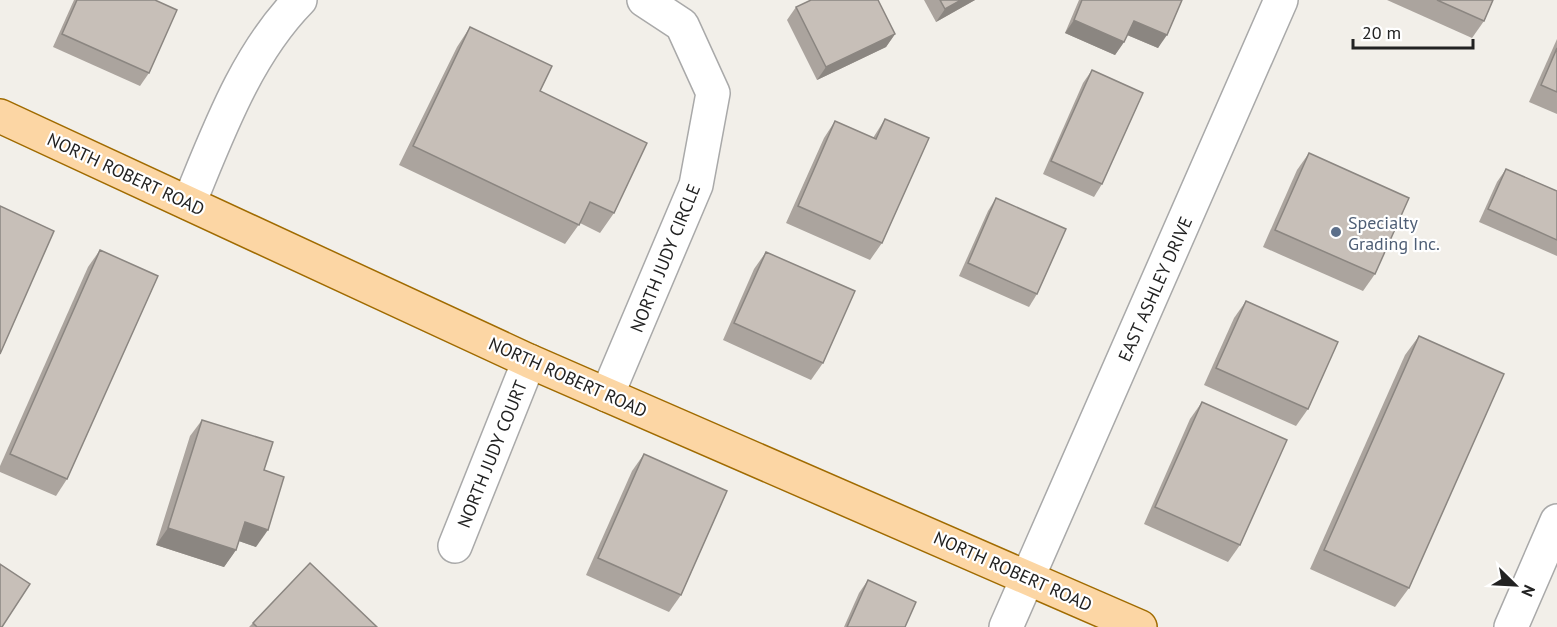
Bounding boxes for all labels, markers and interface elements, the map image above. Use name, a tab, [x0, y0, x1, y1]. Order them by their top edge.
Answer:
scale bar	[1353, 12, 1473, 50]
text: 20 m	[1362, 21, 1401, 44]
street label: NORTH ROBERT ROAD	[44, 127, 208, 221]
street label: NORTH JUDY CIRCLE	[625, 180, 705, 336]
place label: Specialty Grading Inc.	[1348, 211, 1440, 255]
street label: EAST ASHLEY DRIVE	[1113, 213, 1197, 365]
marker: Specialty Grading Inc.	[1329, 225, 1343, 239]
street label: NORTH ROBERT ROAD	[485, 332, 651, 422]
street label: NORTH JUDY COURT	[452, 377, 532, 531]
street label: NORTH ROBERT ROAD	[930, 526, 1096, 616]
north arrow	[1485, 555, 1545, 615]
text: N	[1517, 582, 1540, 600]

